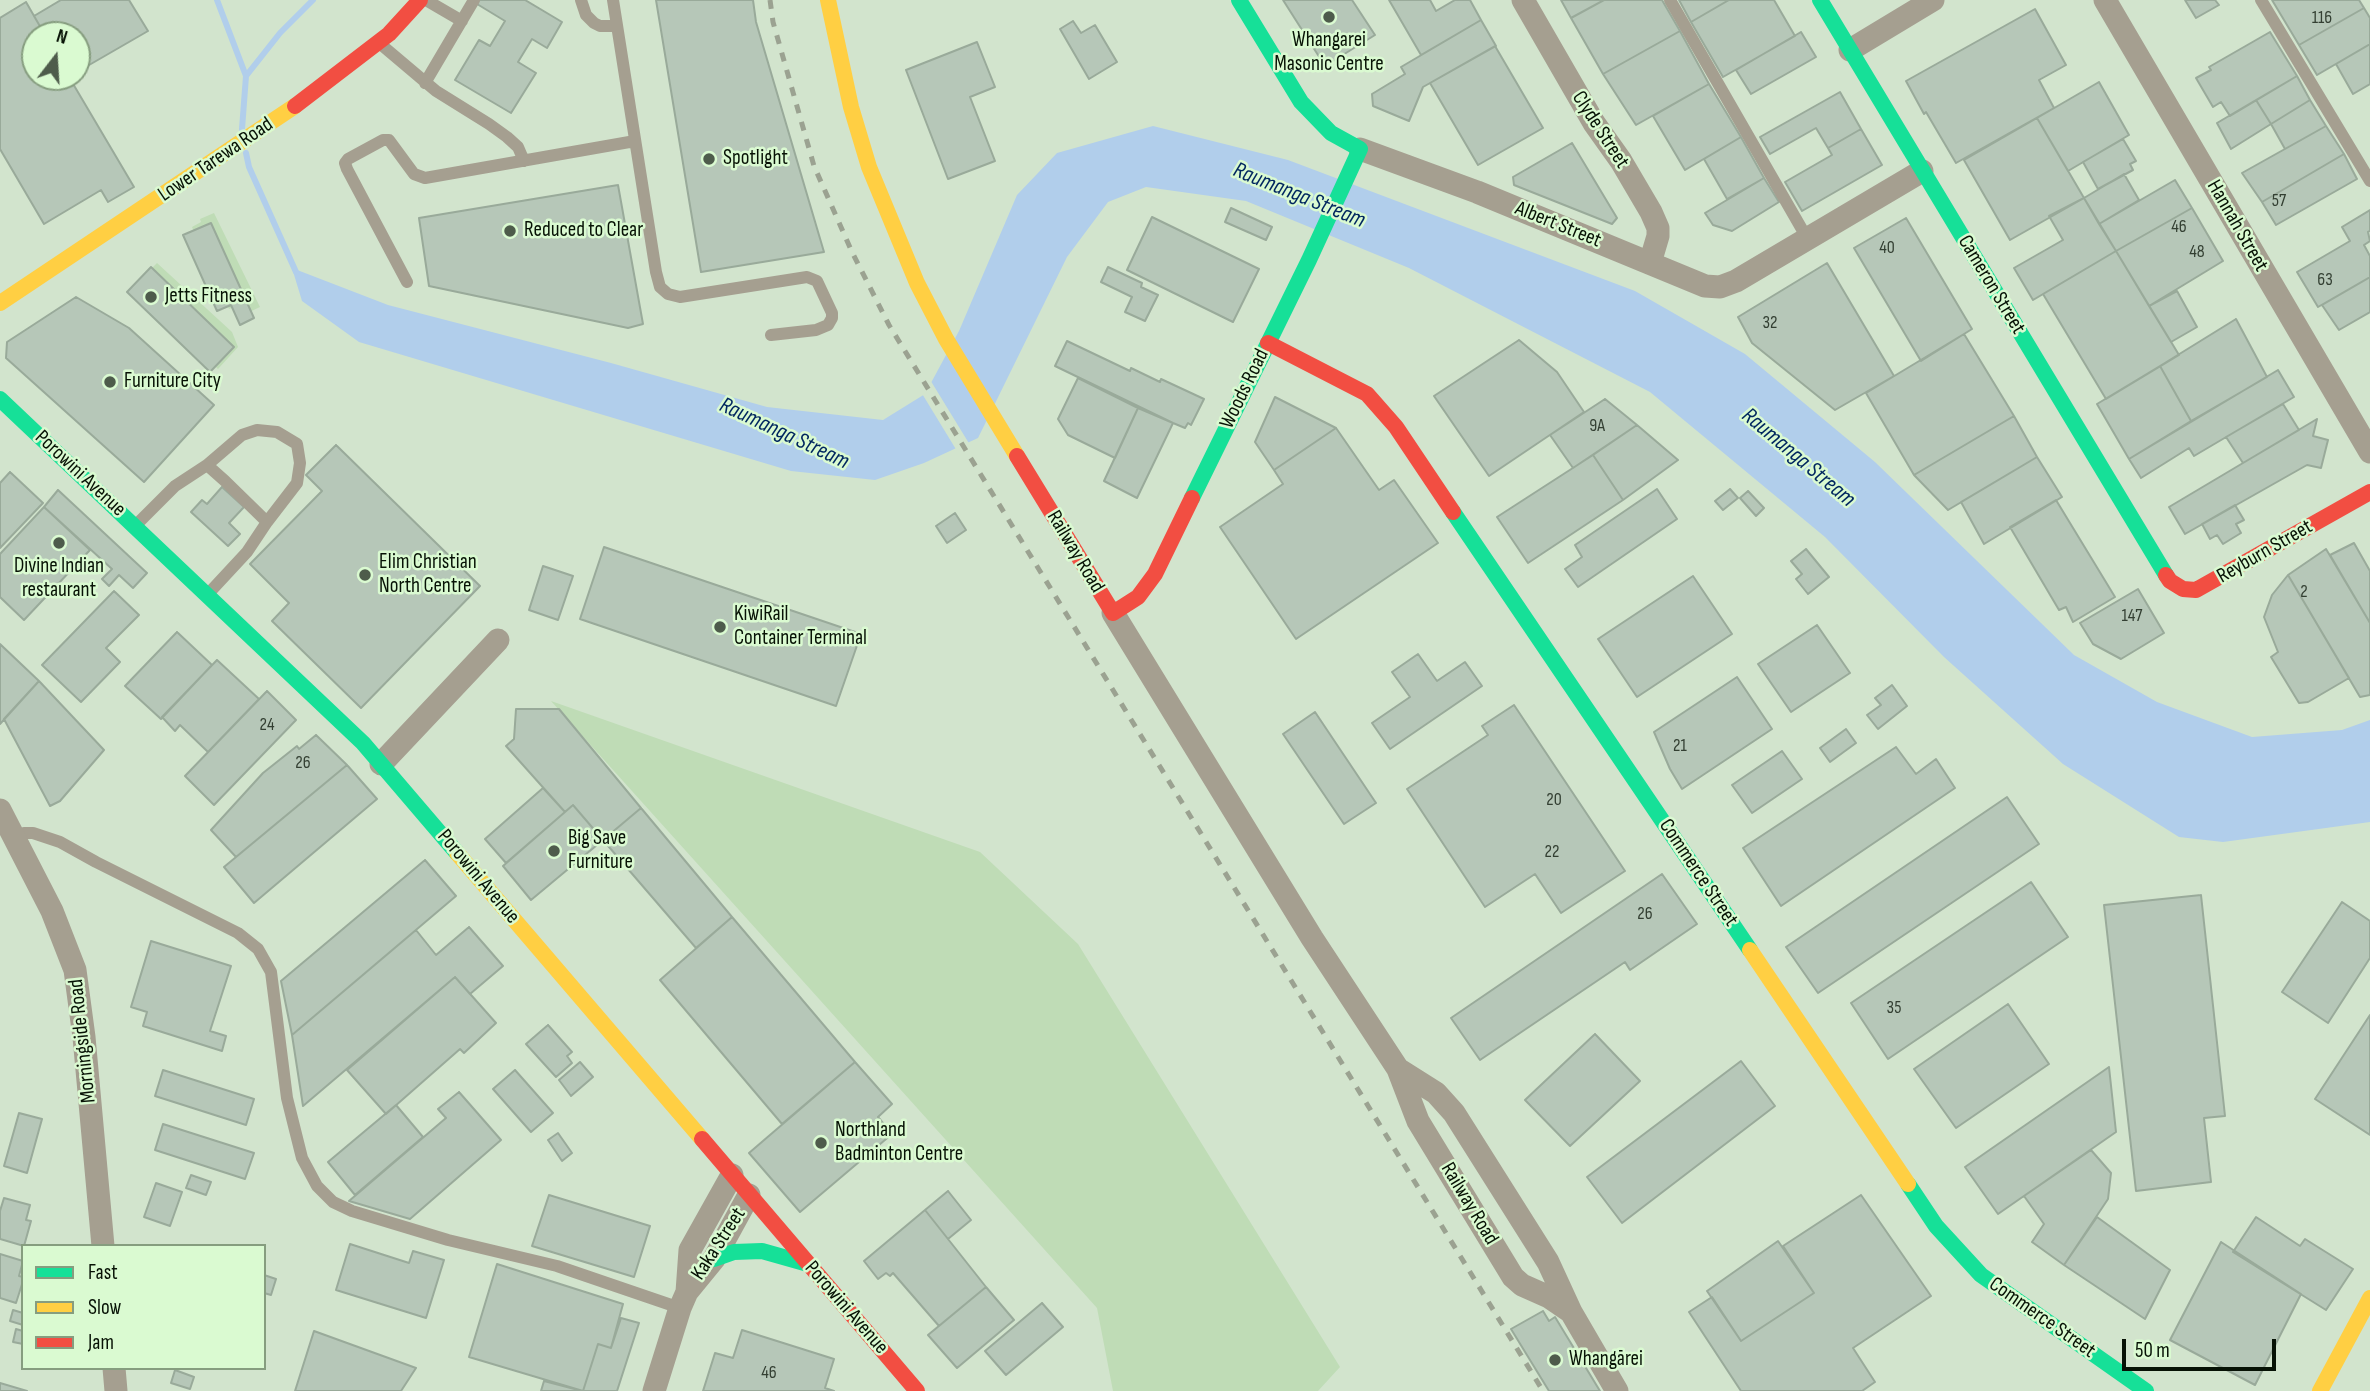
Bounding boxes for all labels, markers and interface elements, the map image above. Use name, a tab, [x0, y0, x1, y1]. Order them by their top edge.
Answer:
house number: 116	[2312, 7, 2332, 29]
marker: Whangarei Masonic Centre	[1321, 9, 1337, 25]
north arrow	[21, 21, 91, 91]
text: N	[53, 25, 70, 50]
place label: Whangarei Masonic Centre	[1274, 28, 1384, 78]
street label: Clyde Street	[1566, 87, 1634, 173]
street label: Lower Tarewa Road	[154, 112, 278, 208]
place label: Spotlight	[723, 146, 788, 172]
marker: Spotlight	[701, 151, 717, 167]
water label: Raumanga Stream	[1229, 157, 1369, 235]
street label: Hannah Street	[2201, 176, 2273, 276]
house number: 57	[2272, 190, 2286, 212]
street label: Albert Street	[1511, 196, 1605, 254]
house number: 46	[2171, 216, 2187, 238]
place label: Reduced to Clear	[524, 218, 643, 244]
marker: Reduced to Clear	[502, 223, 518, 239]
street label: Cameron Street	[1952, 231, 2030, 339]
house number: 40	[1879, 237, 1895, 259]
house number: 48	[2189, 241, 2205, 263]
house number: 63	[2317, 269, 2333, 291]
place label: Jetts Fitness	[165, 284, 252, 310]
marker: Jetts Fitness	[143, 289, 159, 305]
house number: 32	[1763, 312, 1777, 334]
street label: Woods Road	[1215, 345, 1275, 433]
place label: Furniture City	[124, 369, 221, 395]
marker: Furniture City	[102, 374, 118, 390]
water label: Raumanga Stream	[715, 392, 853, 476]
water label: Raumanga Stream	[1736, 402, 1860, 514]
house number: 9A	[1589, 415, 1605, 437]
street label: Porowini Avenue	[29, 426, 131, 522]
street label: Railway Road	[1041, 506, 1109, 598]
street label: Reyburn Street	[2213, 515, 2317, 589]
marker: Divine Indian restaurant	[51, 535, 67, 551]
place label: Elim Christian North Centre	[379, 550, 477, 600]
place label: Divine Indian restaurant	[14, 554, 104, 604]
marker: Elim Christian North Centre	[357, 567, 373, 583]
house number: 2	[2300, 581, 2308, 603]
place label: KiwiRail Container Terminal	[734, 602, 867, 652]
house number: 147	[2122, 605, 2142, 627]
marker: KiwiRail Container Terminal	[712, 619, 728, 635]
house number: 24	[260, 714, 274, 736]
house number: 21	[1673, 735, 1687, 757]
house number: 26	[295, 752, 311, 774]
house number: 20	[1546, 789, 1562, 811]
street label: Commerce Street	[1653, 814, 1743, 932]
street label: Porowini Avenue	[431, 825, 525, 929]
place label: Big Save Furniture	[568, 826, 633, 876]
house number: 22	[1545, 841, 1559, 863]
marker: Big Save Furniture	[546, 843, 562, 859]
house number: 26	[1637, 903, 1653, 925]
street label: Morningside Road	[64, 978, 102, 1104]
house number: 35	[1887, 997, 1901, 1019]
place label: Northland Badminton Centre	[835, 1118, 963, 1168]
marker: Northland Badminton Centre	[813, 1135, 829, 1151]
street label: Railway Road	[1435, 1158, 1503, 1250]
street label: Kaka Street	[686, 1203, 752, 1285]
legend	[21, 1244, 266, 1370]
street label: Porowini Avenue	[799, 1256, 893, 1360]
text: Fast	[88, 1260, 118, 1285]
street label: Commerce Street	[1984, 1272, 2100, 1364]
text: Slow	[88, 1295, 121, 1320]
scale bar	[2125, 1324, 2279, 1368]
text: Jam	[88, 1330, 114, 1355]
text: 50 m	[2135, 1338, 2170, 1363]
place label: Whangārei	[1569, 1347, 1643, 1373]
marker: Whangārei	[1547, 1352, 1563, 1368]
house number: 46	[761, 1362, 777, 1384]

